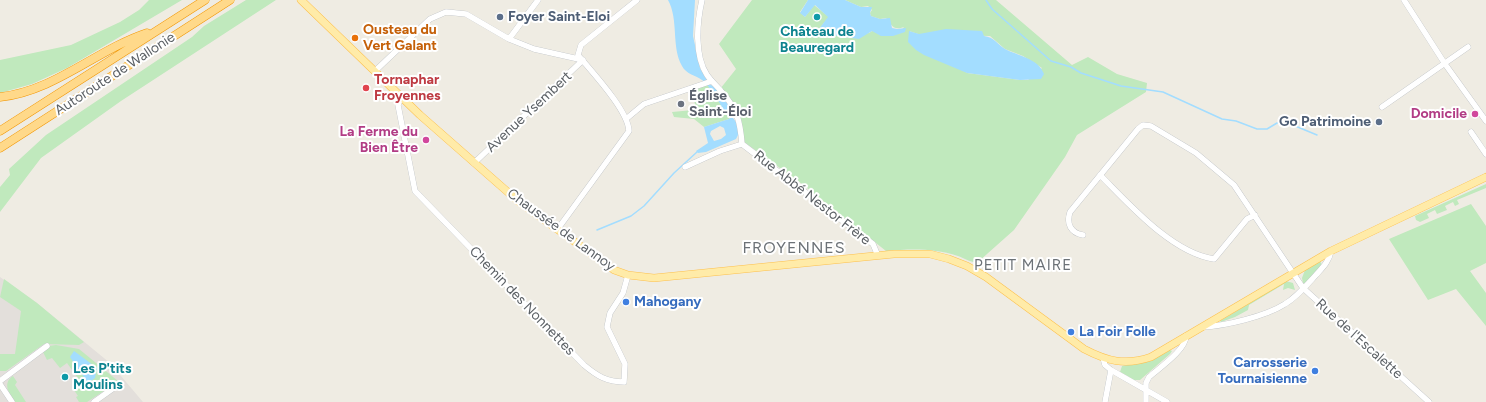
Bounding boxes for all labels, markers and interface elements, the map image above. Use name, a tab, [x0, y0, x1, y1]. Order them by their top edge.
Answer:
place label: Foyer Saint-Eloi	[508, 9, 610, 25]
marker: Foyer Saint-Eloi	[495, 12, 505, 22]
marker: Château de Beauregard	[812, 12, 822, 22]
place label: Ousteau du Vert Galant	[363, 22, 437, 54]
place label: Château de Beauregard	[780, 24, 854, 56]
street label: Autoroute de Wallonie	[52, 29, 178, 119]
marker: Ousteau du Vert Galant	[350, 33, 360, 43]
street label: Avenue Ysembert	[483, 68, 575, 156]
place label: Tornaphar Froyennes	[374, 72, 441, 104]
marker: Tornaphar Froyennes	[361, 83, 371, 93]
place label: Église Saint-Éloi	[689, 88, 751, 120]
marker: Église Saint-Éloi	[676, 99, 686, 109]
place label: Domicile	[1411, 106, 1467, 122]
marker: Domicile	[1470, 109, 1480, 119]
place label: Go Patrimoine	[1279, 114, 1371, 130]
marker: Go Patrimoine	[1374, 117, 1384, 127]
place label: La Ferme du Bien Être	[339, 124, 418, 156]
marker: La Ferme du Bien Être	[421, 135, 431, 145]
street label: Rue Abbé Nestor Frère	[750, 147, 874, 249]
street label: Chaussée de Lannoy	[504, 185, 618, 275]
district label: FROYENNES	[742, 238, 846, 258]
street label: Chemin des Nonnettes	[466, 243, 578, 359]
district label: PETIT MAIRE	[974, 257, 1072, 275]
place label: Mahogany	[634, 294, 701, 310]
street label: Rue de l'Escalette	[1312, 296, 1406, 382]
marker: Mahogany	[621, 297, 631, 307]
place label: La Foir Folle	[1079, 324, 1156, 340]
marker: La Foir Folle	[1066, 327, 1076, 337]
place label: Carrosserie Tournaisienne	[1218, 355, 1307, 388]
place label: Les P'tits Moulins	[73, 361, 131, 394]
marker: Carrosserie Tournaisienne	[1310, 366, 1320, 376]
marker: Les P'tits Moulins	[60, 372, 70, 382]

